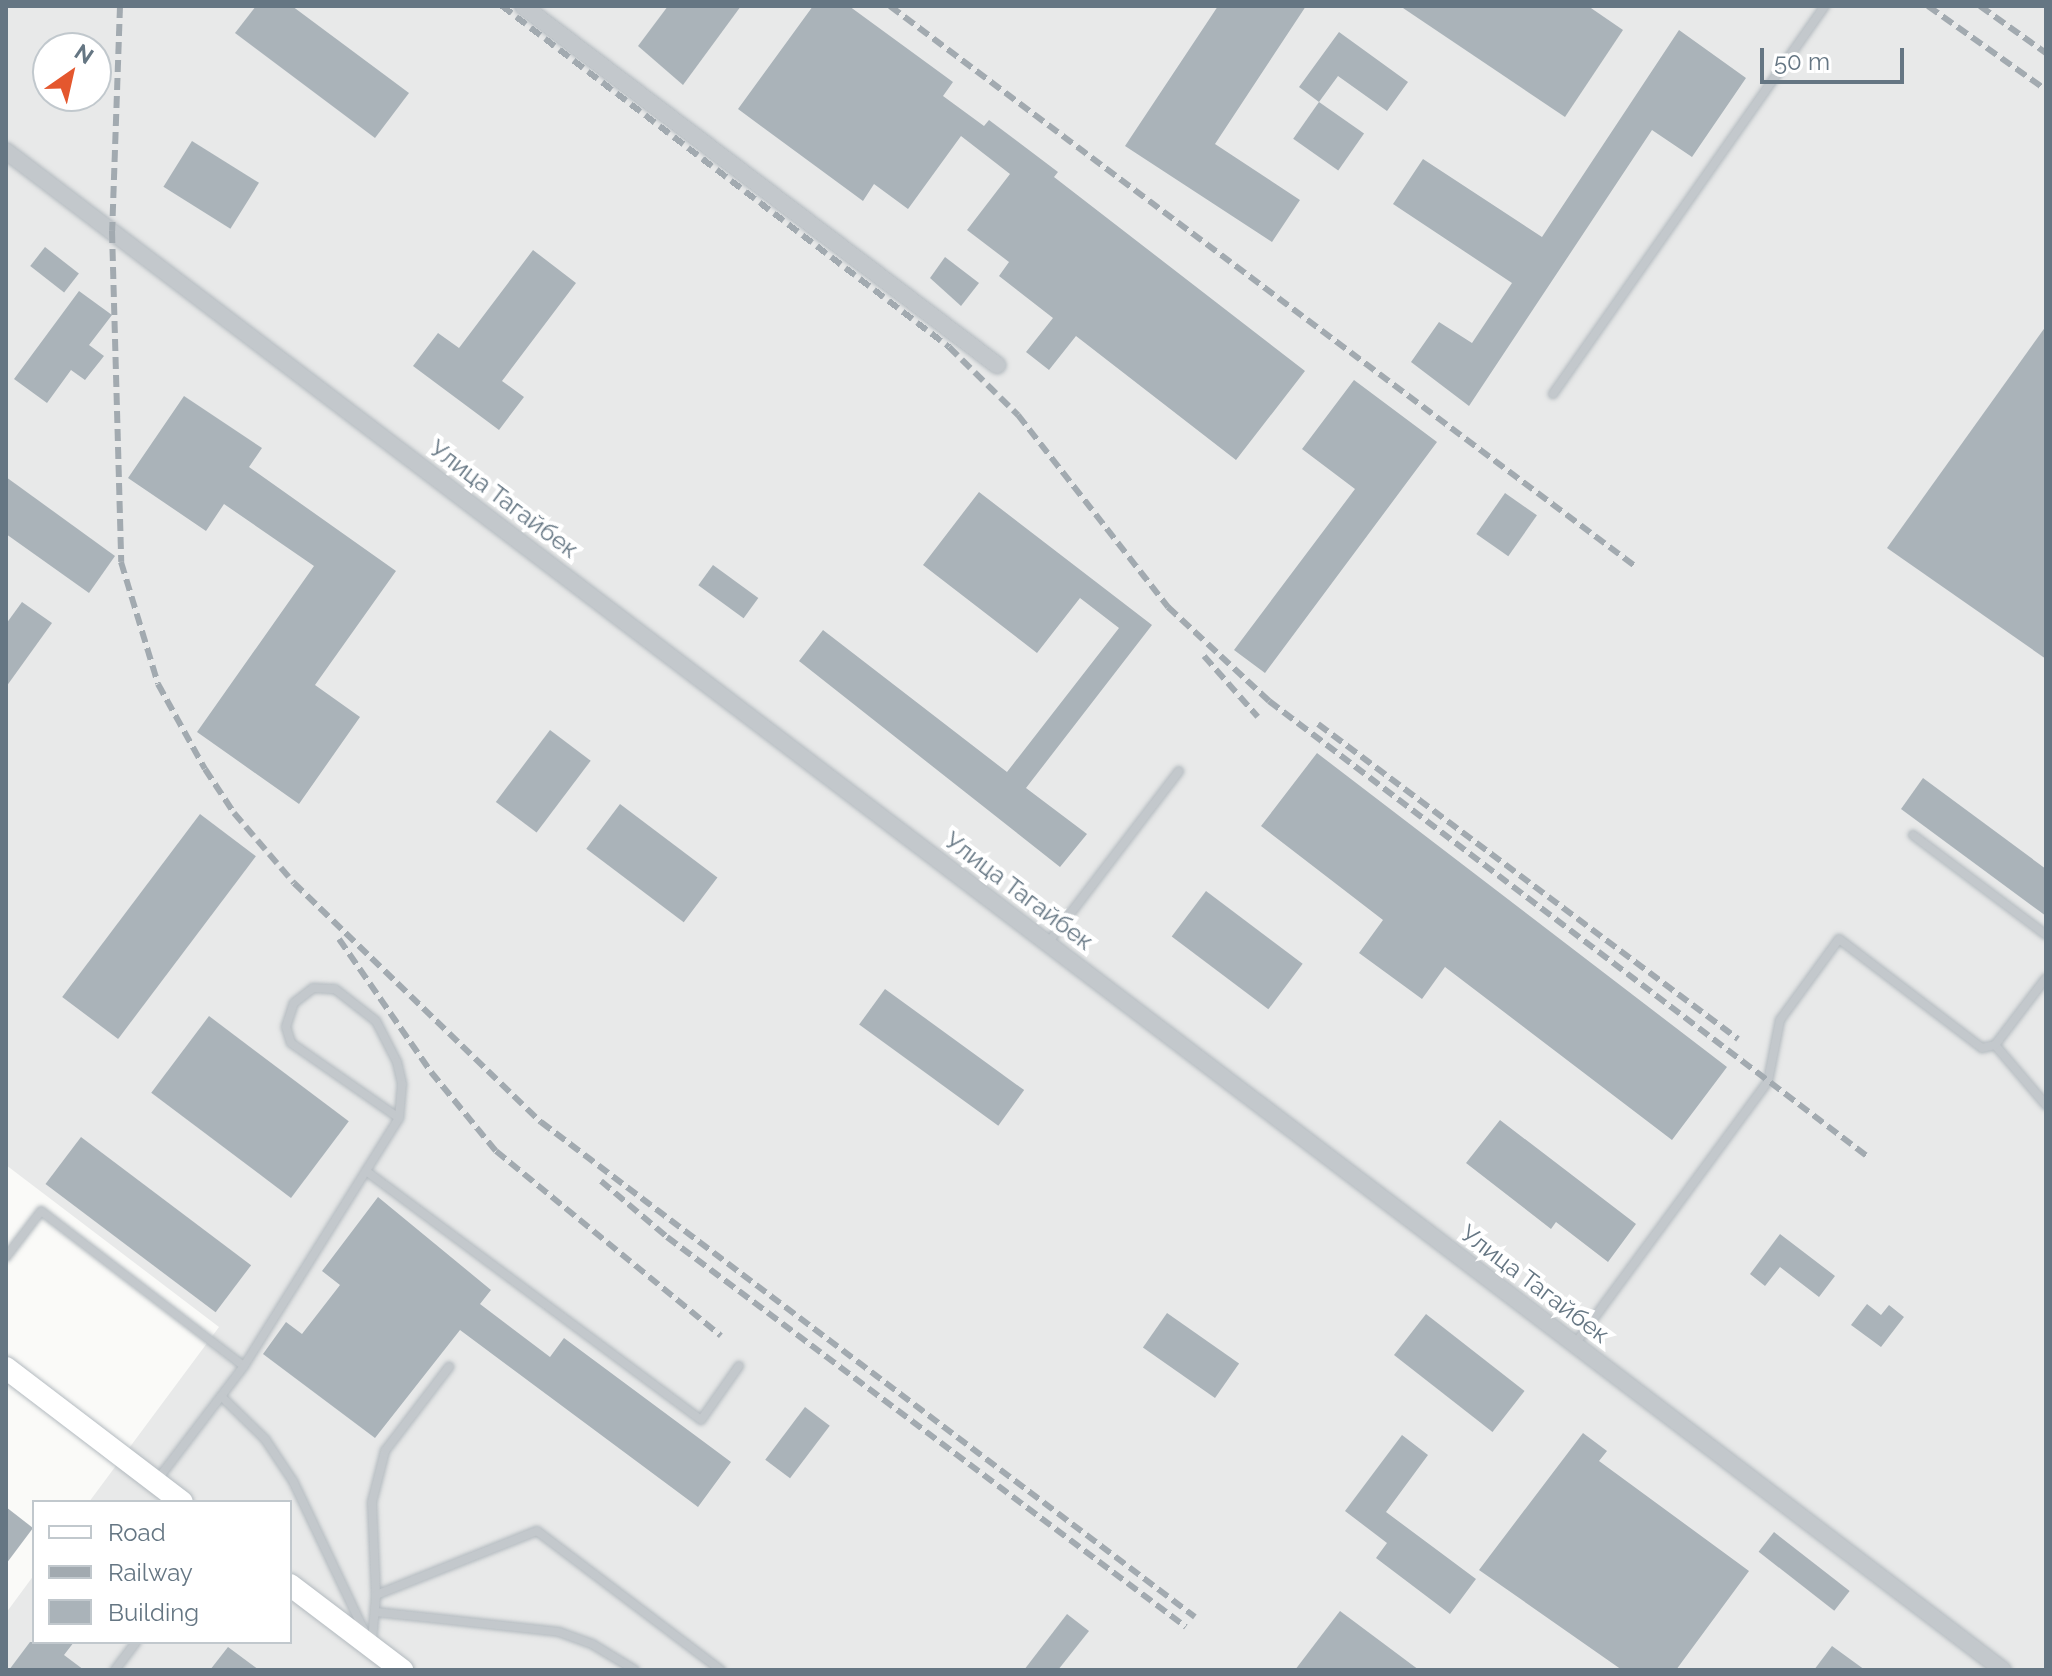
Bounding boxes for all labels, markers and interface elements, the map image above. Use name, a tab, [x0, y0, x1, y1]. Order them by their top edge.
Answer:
north arrow	[32, 32, 112, 112]
scale bar	[1764, 32, 1908, 82]
text: N	[70, 38, 99, 69]
text: 50 m	[1774, 47, 1830, 76]
street label: Улица Тагайбек	[424, 434, 584, 564]
street label: Улица Тагайбек	[939, 826, 1099, 956]
street label: Улица Тагайбек	[1455, 1219, 1615, 1349]
legend	[32, 1500, 292, 1644]
text: Road	[108, 1518, 166, 1547]
text: Railway	[108, 1558, 193, 1587]
text: Building	[108, 1598, 199, 1627]

